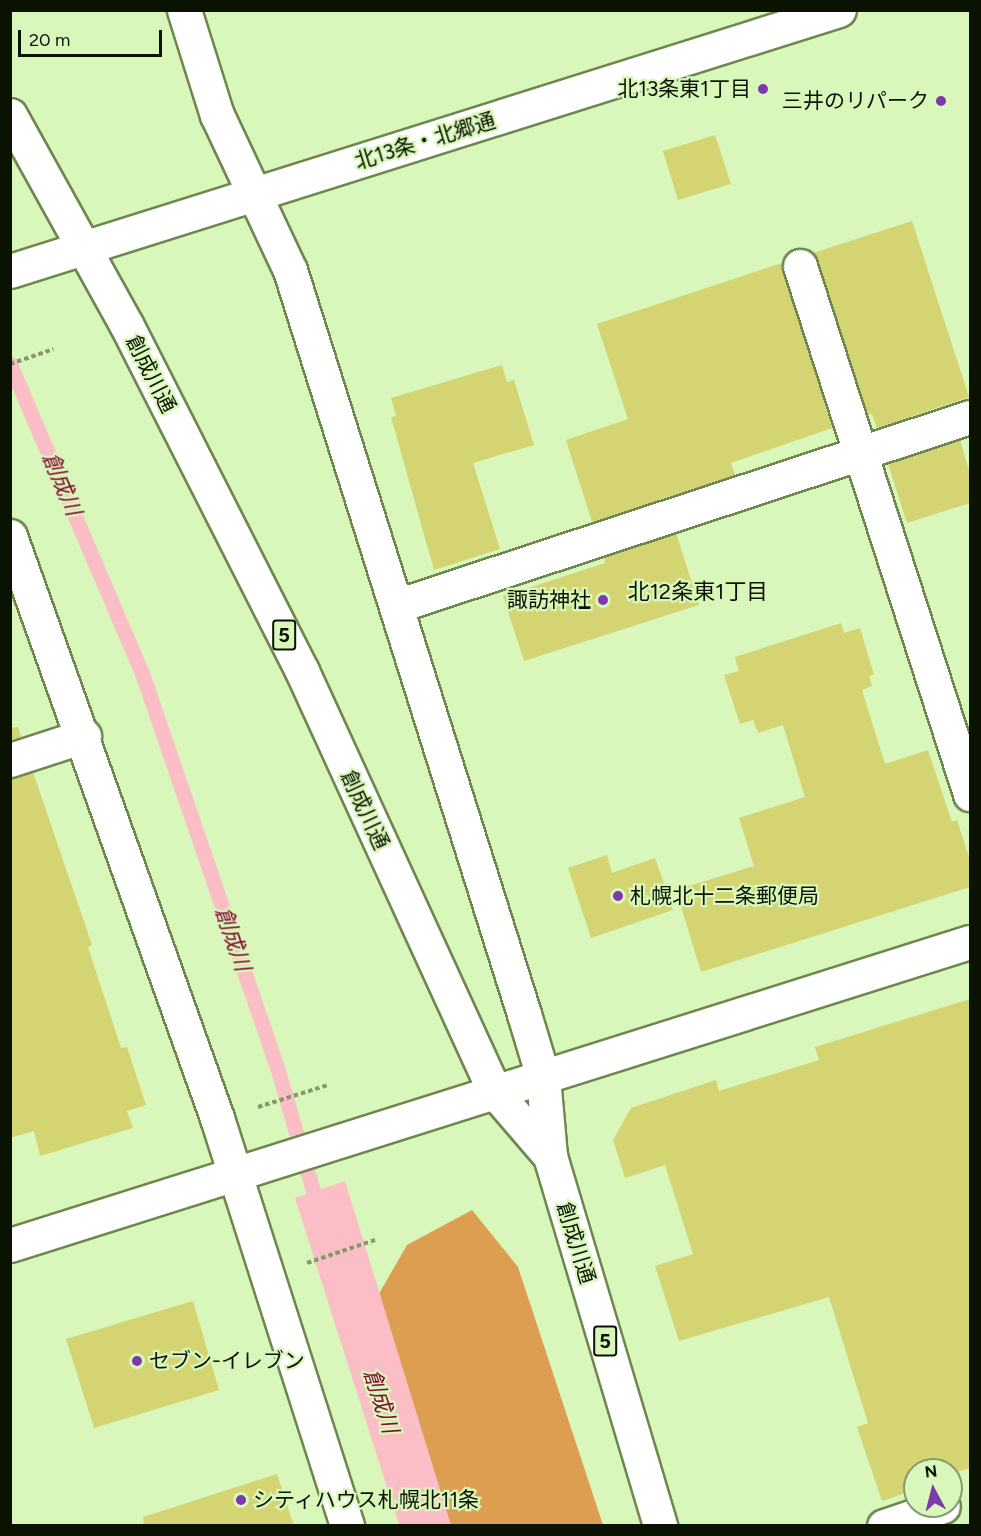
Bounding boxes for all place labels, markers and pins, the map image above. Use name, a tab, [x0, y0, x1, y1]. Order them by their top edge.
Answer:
place label: 北13条東1丁目	[617, 76, 751, 102]
marker: 北13条東1丁目	[756, 82, 770, 96]
place label: 三井のリパーク	[782, 88, 929, 114]
marker: 三井のリパーク	[934, 94, 948, 108]
place label: 諏訪神社	[507, 587, 591, 613]
marker: 諏訪神社	[596, 593, 610, 607]
place label: 札幌北十二条郵便局	[630, 883, 819, 909]
marker: 札幌北十二条郵便局	[611, 889, 625, 903]
place label: セブン-イレブン	[149, 1348, 305, 1374]
marker: セブン-イレブン	[130, 1354, 144, 1368]
place label: シティハウス札幌北11条	[253, 1487, 480, 1513]
marker: シティハウス札幌北11条	[234, 1493, 248, 1507]

